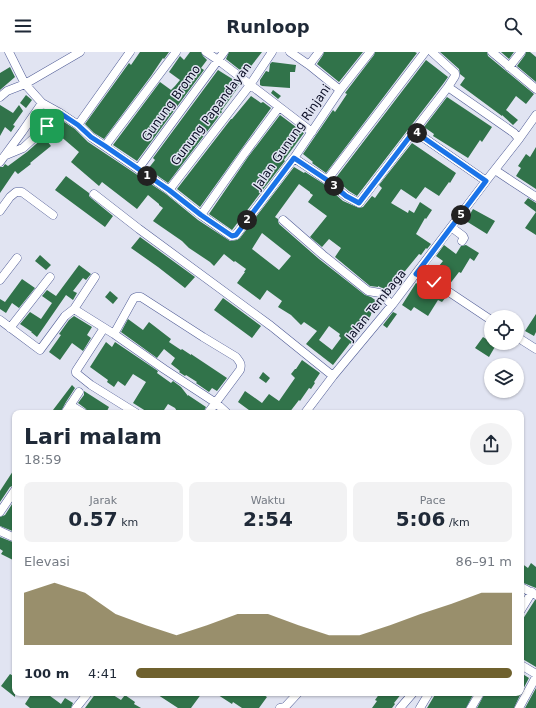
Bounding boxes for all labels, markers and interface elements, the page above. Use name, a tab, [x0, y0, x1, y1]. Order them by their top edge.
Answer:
icon: menu	[12, 15, 34, 37]
icon: search	[502, 15, 524, 37]
text: Runloop	[226, 16, 310, 37]
street label: Gunung Papandayan	[168, 60, 254, 168]
street label: Gunung Bromo	[139, 62, 203, 144]
street label: Jalan Gunung Rinjani	[250, 82, 334, 193]
pin	[30, 109, 64, 143]
icon: arrive	[36, 115, 58, 137]
pin: 4	[407, 123, 427, 143]
text: 4	[413, 126, 421, 139]
pin: 1	[137, 166, 157, 186]
text: 1	[143, 169, 151, 182]
pin: 3	[324, 176, 344, 196]
text: 3	[330, 179, 338, 192]
pin: 5	[451, 205, 471, 225]
text: 5	[457, 208, 465, 221]
pin: 2	[237, 210, 257, 230]
text: 2	[243, 213, 251, 226]
pin	[417, 265, 451, 299]
street label: Jalan Tembaga	[342, 267, 409, 344]
icon: check	[423, 271, 445, 293]
map controls	[484, 310, 524, 398]
button: locate	[484, 310, 524, 350]
button: layers	[484, 358, 524, 398]
button: share	[470, 423, 512, 465]
text: Lari malam	[24, 424, 162, 449]
text: 18:59	[24, 452, 61, 467]
text: Jarak	[90, 494, 117, 507]
text: Waktu	[251, 494, 285, 507]
text: Pace	[420, 494, 446, 507]
text: 0.57	[68, 507, 118, 531]
text: 2:54	[243, 507, 293, 531]
text: 5:06	[396, 507, 445, 531]
text: km	[118, 516, 138, 529]
text: /km	[445, 516, 470, 529]
text: Elevasi	[24, 554, 70, 569]
text: 86–91 m	[456, 554, 512, 569]
text: 100 m	[24, 666, 69, 681]
text: 4:41	[88, 666, 117, 681]

